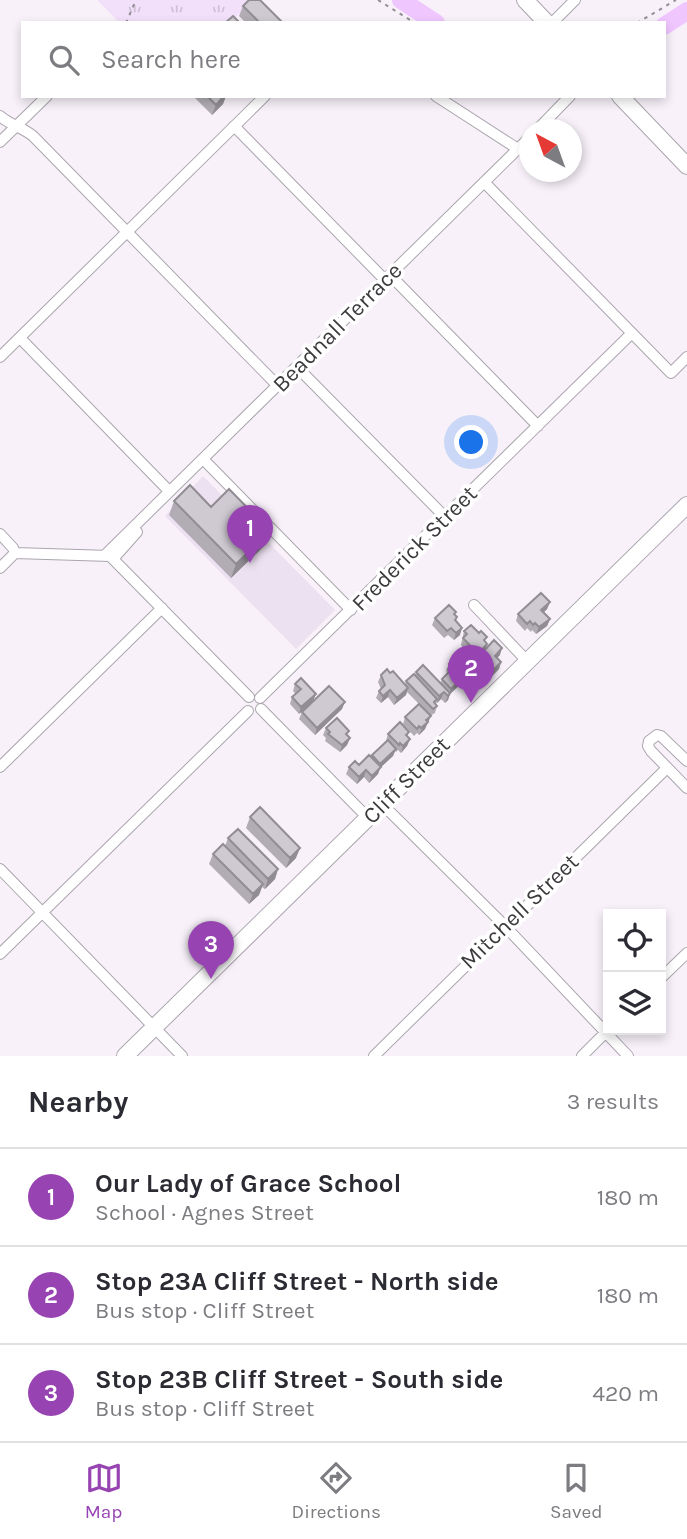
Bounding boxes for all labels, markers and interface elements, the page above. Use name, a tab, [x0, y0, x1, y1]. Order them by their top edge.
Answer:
search box	[21, 21, 666, 98]
icon: search	[45, 41, 83, 79]
text: Search here	[101, 44, 241, 75]
north arrow	[519, 119, 582, 182]
street label: Beadnall Terrace	[267, 257, 408, 398]
your location	[454, 425, 488, 459]
street label: Frederick Street	[346, 480, 483, 617]
pin: 1	[227, 505, 273, 563]
pin: 2	[448, 645, 494, 703]
street label: Cliff Street	[357, 731, 456, 829]
street label: Mitchell Street	[455, 848, 584, 975]
map controls	[603, 909, 666, 1035]
button: locate	[603, 909, 666, 972]
pin: 3	[188, 921, 234, 979]
button: layers	[603, 972, 666, 1035]
text: Nearby	[28, 1084, 128, 1120]
text: 3 results	[567, 1088, 659, 1115]
text: Our Lady of Grace School	[95, 1168, 401, 1199]
text: 1	[47, 1184, 55, 1211]
text: 180 m	[597, 1184, 659, 1211]
text: School · Agnes Street	[95, 1199, 314, 1226]
text: Stop 23A Cliff Street - North side	[95, 1266, 499, 1297]
text: 2	[44, 1282, 58, 1309]
text: 180 m	[597, 1282, 659, 1309]
text: Bus stop · Cliff Street	[95, 1297, 314, 1324]
text: Stop 23B Cliff Street - South side	[95, 1364, 503, 1395]
text: 3	[44, 1380, 58, 1407]
text: 420 m	[592, 1380, 659, 1407]
text: Bus stop · Cliff Street	[95, 1395, 314, 1422]
tab: Map	[85, 1459, 123, 1523]
tab: Directions	[292, 1459, 381, 1523]
tab: Saved	[550, 1459, 602, 1523]

